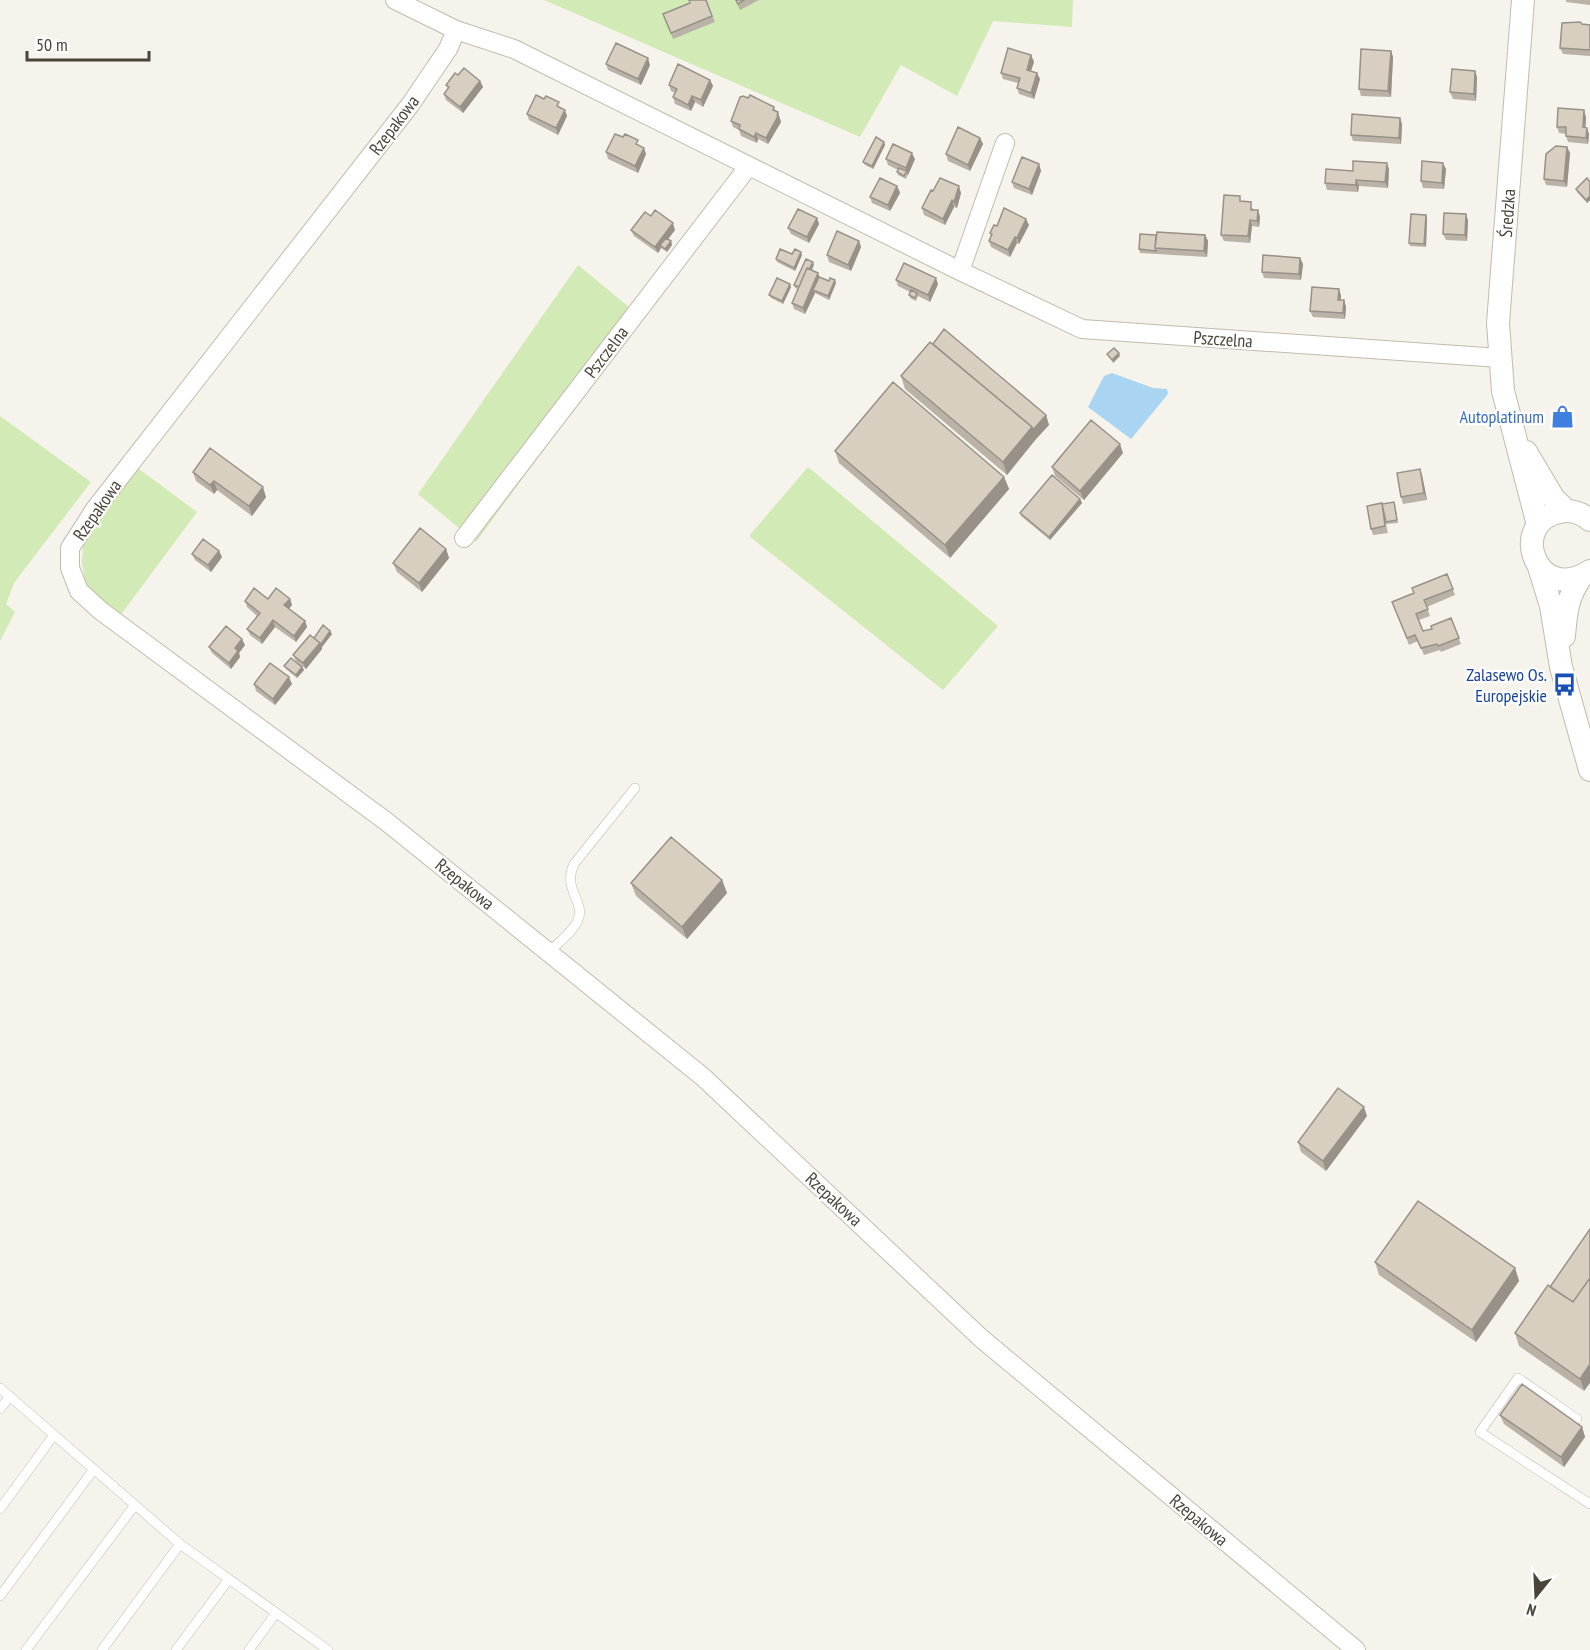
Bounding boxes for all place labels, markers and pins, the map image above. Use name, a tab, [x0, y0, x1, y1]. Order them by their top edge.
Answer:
shop icon: Autoplatinum	[1549, 403, 1575, 429]
place label: Autoplatinum	[1460, 405, 1544, 428]
place label: Zalasewo Os. Europejskie	[1466, 663, 1547, 707]
bus stop icon: Zalasewo Os. Europejskie	[1552, 671, 1578, 697]

